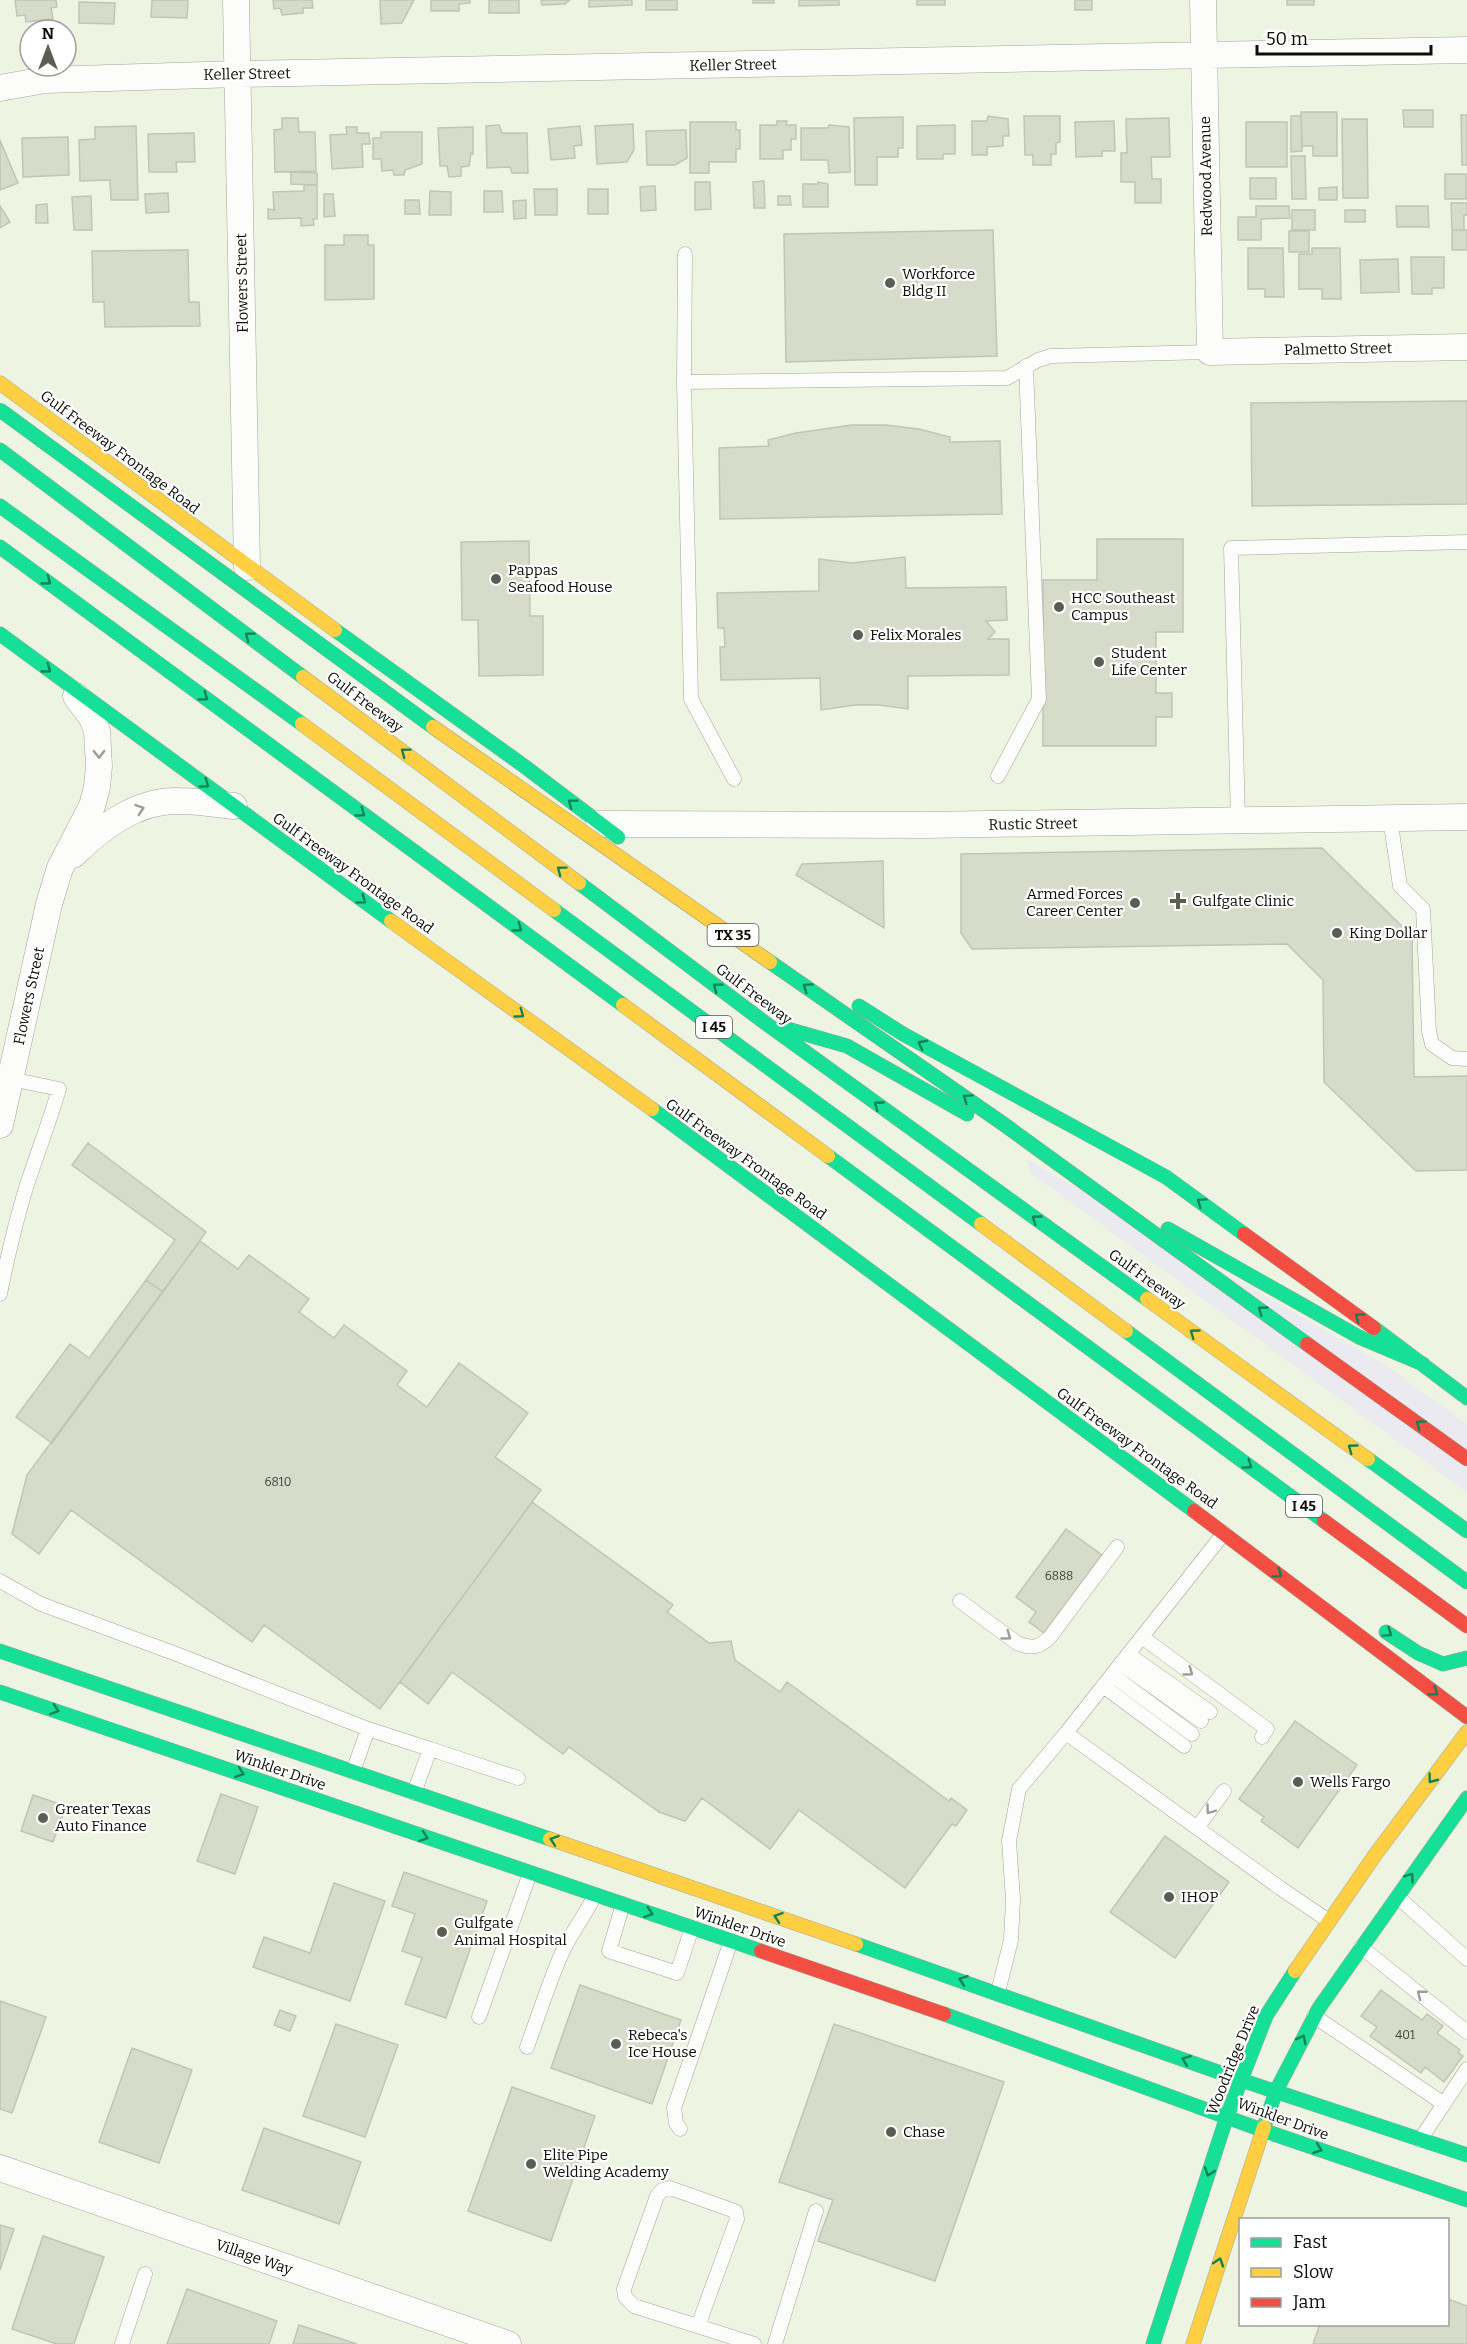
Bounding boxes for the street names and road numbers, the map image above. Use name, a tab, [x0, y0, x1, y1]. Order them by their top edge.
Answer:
street label: Keller Street	[689, 55, 777, 75]
street label: Keller Street	[203, 64, 291, 84]
street label: Redwood Avenue	[1196, 116, 1216, 236]
street label: Flowers Street	[232, 232, 252, 333]
street label: Palmetto Street	[1284, 339, 1393, 359]
street label: Gulf Freeway Frontage Road	[37, 386, 203, 518]
street label: Gulf Freeway	[323, 668, 407, 737]
street label: Gulf Freeway Frontage Road	[269, 809, 437, 937]
street label: Rustic Street	[988, 814, 1078, 834]
road number: TX 35	[708, 924, 758, 946]
street label: Flowers Street	[10, 945, 48, 1047]
street label: Gulf Freeway	[712, 960, 796, 1029]
road number: I 45	[696, 1016, 732, 1038]
street label: Gulf Freeway Frontage Road	[662, 1095, 830, 1223]
street label: Gulf Freeway	[1105, 1245, 1189, 1313]
street label: Gulf Freeway Frontage Road	[1053, 1384, 1221, 1512]
road number: I 45	[1286, 1495, 1322, 1517]
street label: Winkler Drive	[232, 1746, 328, 1794]
street label: Winkler Drive	[692, 1903, 788, 1951]
street label: Woodridge Drive	[1203, 2003, 1263, 2117]
street label: Winkler Drive	[1235, 2094, 1331, 2144]
street label: Village Way	[213, 2235, 295, 2279]

